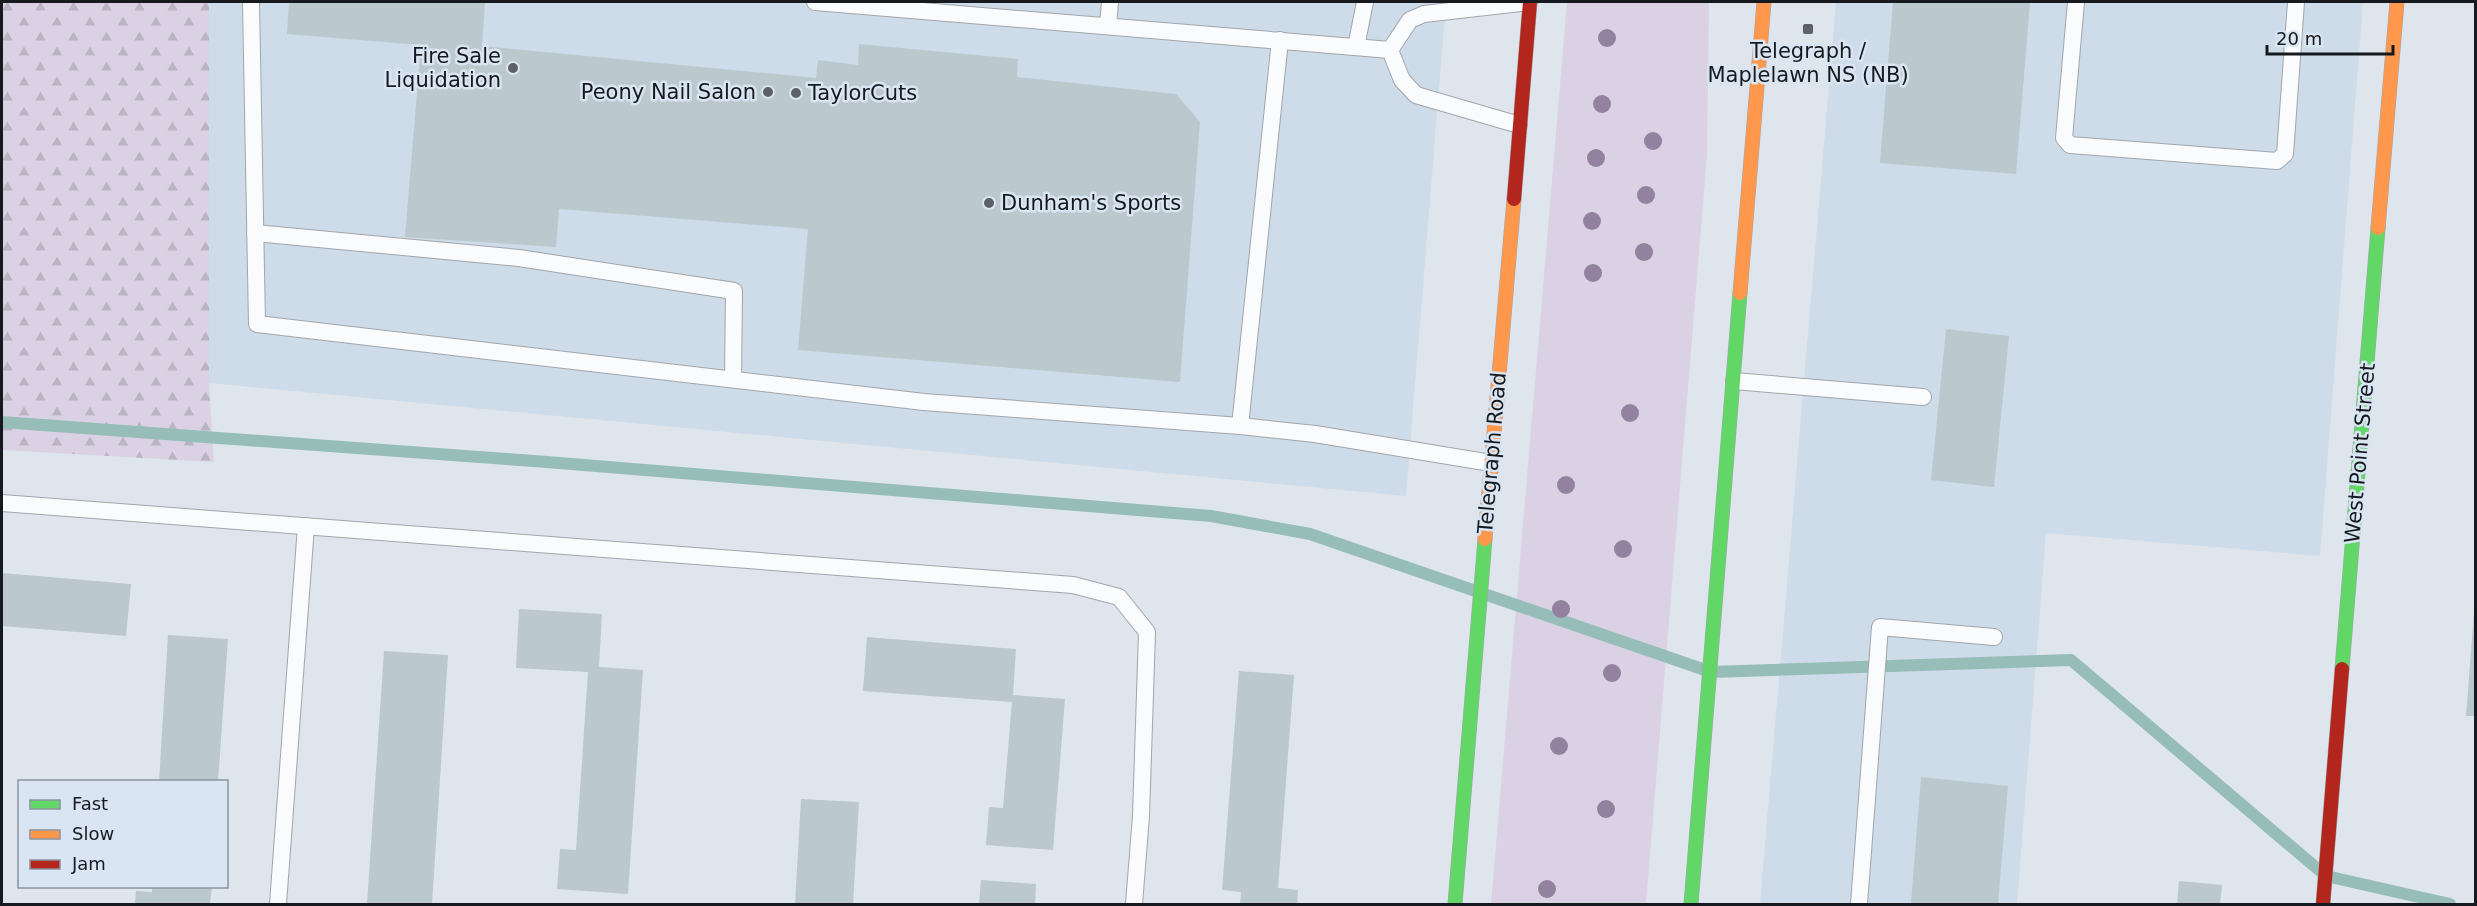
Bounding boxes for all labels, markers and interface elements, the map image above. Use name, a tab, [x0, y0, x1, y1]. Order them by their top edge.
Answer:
scale bar	[2267, 18, 2393, 56]
marker: Telegraph / Maplelawn NS (NB)	[1801, 22, 1815, 36]
text: 20 m	[2276, 28, 2322, 49]
place label: Telegraph / Maplelawn NS (NB)	[1707, 39, 1909, 87]
place label: Fire Sale Liquidation	[385, 44, 501, 92]
marker: Fire Sale Liquidation	[506, 61, 520, 75]
place label: Peony Nail Salon	[581, 80, 756, 104]
place label: TaylorCuts	[807, 81, 917, 105]
marker: Peony Nail Salon	[761, 85, 775, 99]
marker: TaylorCuts	[789, 86, 803, 100]
place label: Dunham's Sports	[1001, 191, 1181, 215]
marker: Dunham's Sports	[982, 196, 996, 210]
street label: West Point Street	[2340, 362, 2380, 544]
street label: Telegraph Road	[1473, 371, 1511, 536]
legend	[18, 780, 228, 888]
text: Fast	[72, 793, 108, 814]
text: Slow	[72, 823, 114, 844]
text: Jam	[71, 853, 106, 874]

